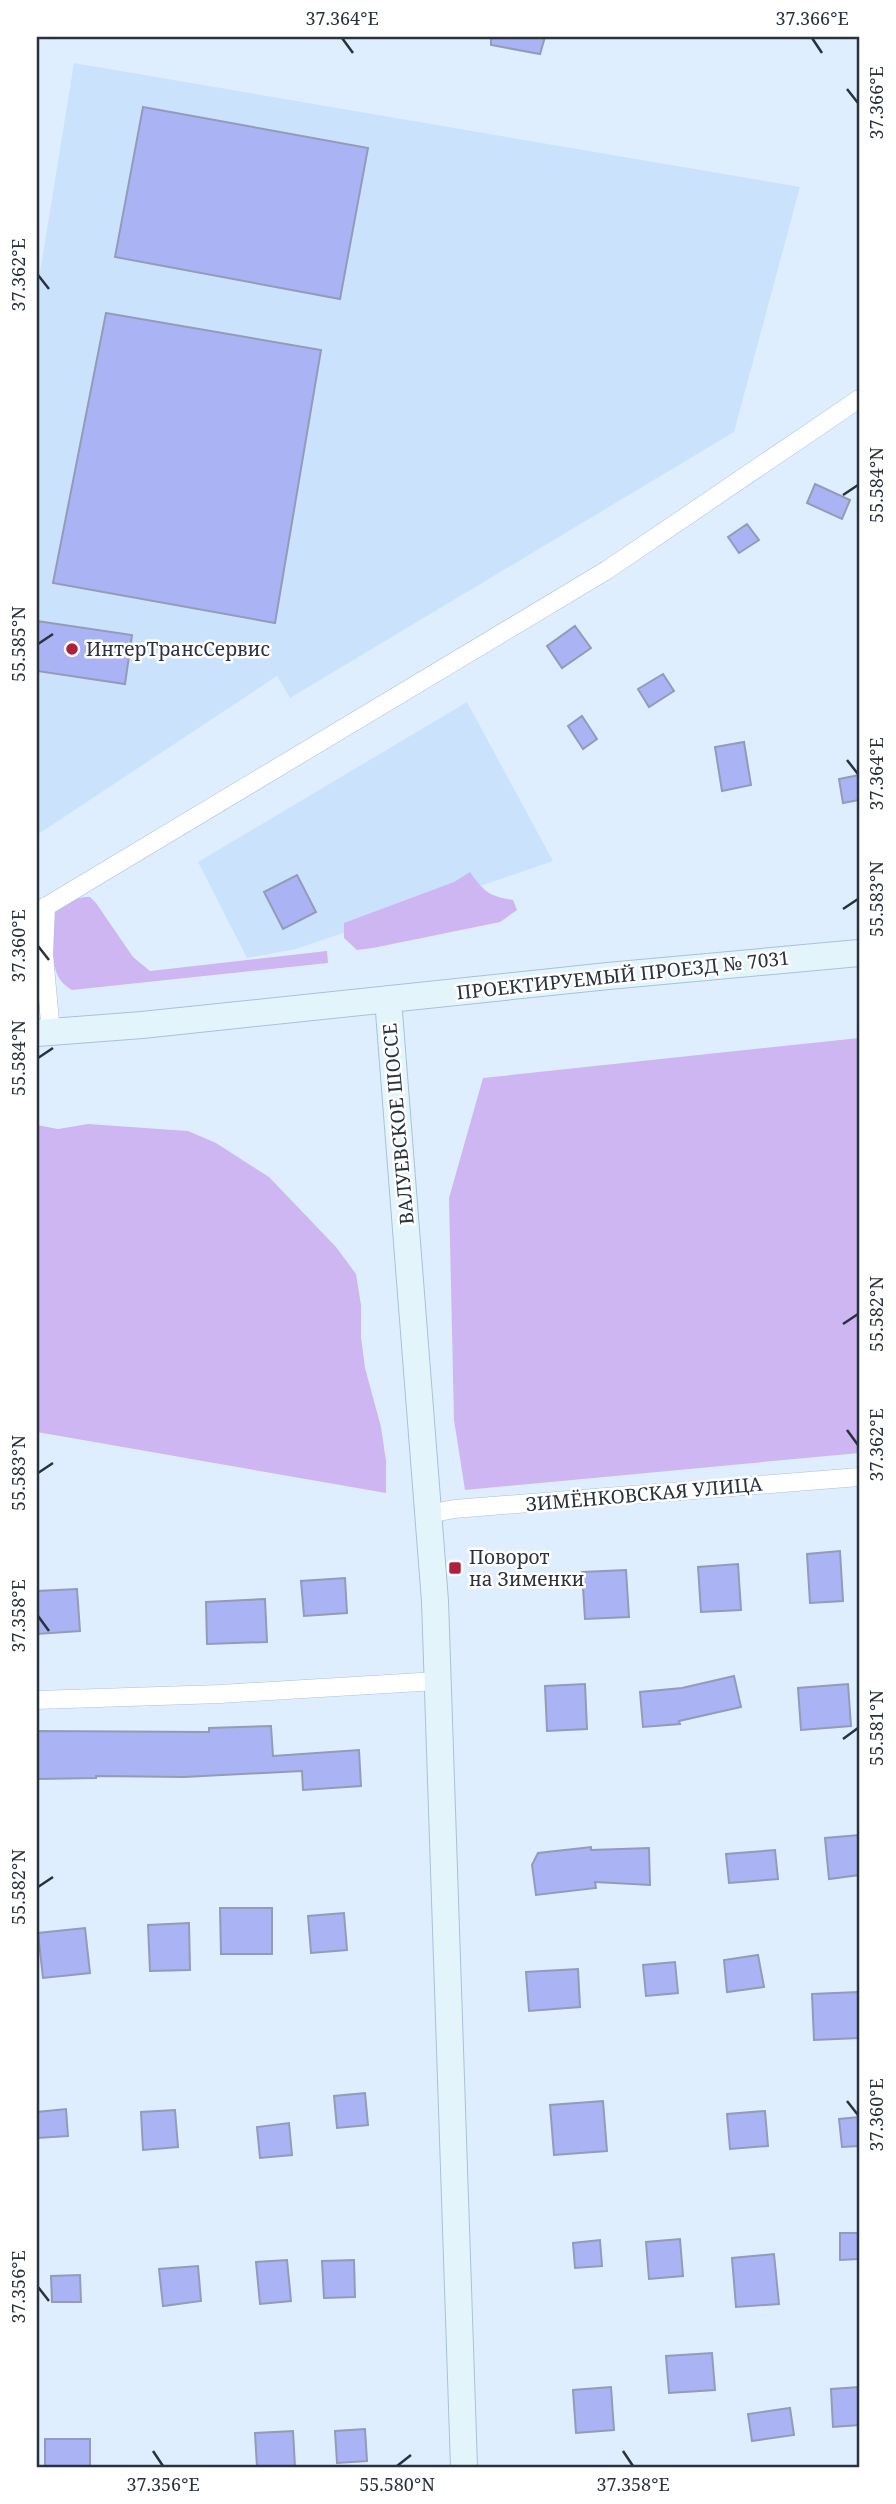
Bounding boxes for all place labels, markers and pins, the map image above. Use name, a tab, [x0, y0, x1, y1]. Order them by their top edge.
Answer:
place label: ИнтерТрансСервис	[86, 636, 270, 662]
marker: ИнтерТрансСервис	[64, 641, 80, 657]
place label: Поворот на Зименки	[469, 1544, 584, 1592]
marker: Поворот на Зименки	[447, 1560, 463, 1576]

